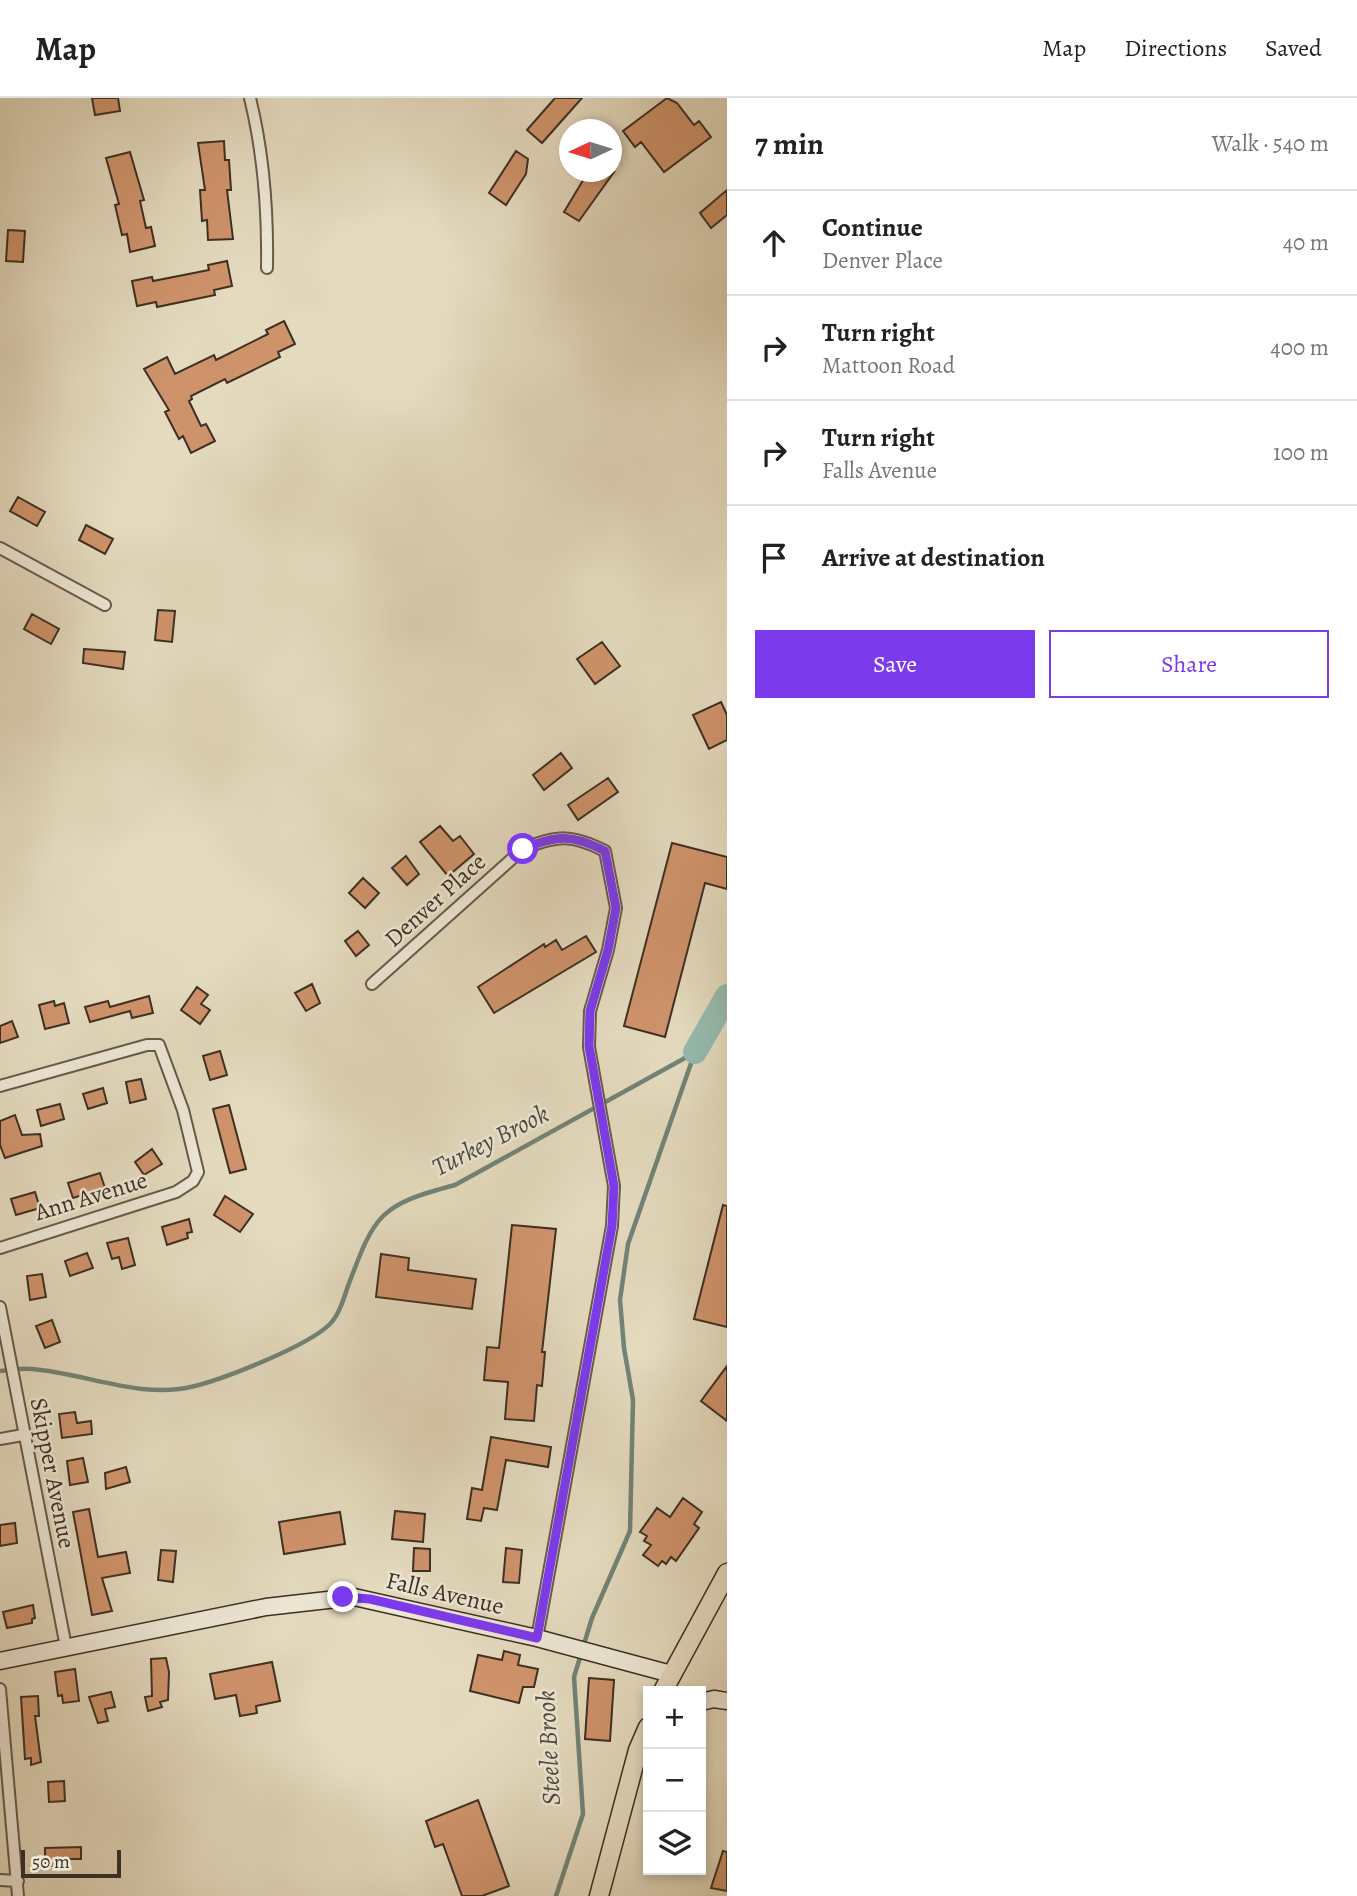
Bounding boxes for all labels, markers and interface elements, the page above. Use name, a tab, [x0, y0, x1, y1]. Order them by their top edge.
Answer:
text: Map	[35, 26, 96, 71]
text: Map	[1042, 32, 1086, 64]
text: Directions	[1124, 32, 1227, 64]
text: Saved	[1265, 32, 1322, 64]
north arrow	[559, 119, 622, 182]
text: 7 min	[755, 124, 824, 164]
text: Walk · 540 m	[1212, 128, 1329, 159]
text: Continue	[822, 210, 923, 245]
icon: ahead	[755, 224, 793, 262]
text: 40 m	[1283, 227, 1329, 258]
text: Denver Place	[822, 245, 943, 276]
text: Turn right	[822, 315, 935, 350]
icon: right	[755, 329, 793, 367]
text: 400 m	[1270, 332, 1329, 363]
text: Mattoon Road	[822, 350, 955, 381]
text: Turn right	[822, 420, 935, 455]
icon: right	[755, 434, 793, 472]
text: 100 m	[1273, 437, 1329, 468]
text: Falls Avenue	[822, 455, 937, 486]
icon: arrive	[755, 539, 793, 577]
text: Arrive at destination	[822, 540, 1045, 575]
button: Save	[755, 630, 1035, 698]
button: Share	[1049, 630, 1329, 698]
route start	[507, 833, 538, 864]
street label: Denver Place	[377, 846, 493, 954]
water label: Turkey Brook	[426, 1096, 555, 1185]
street label: Ann Avenue	[30, 1164, 151, 1229]
street label: Skipper Avenue	[23, 1395, 83, 1551]
street label: Falls Avenue	[383, 1564, 507, 1622]
route end	[327, 1581, 358, 1612]
map controls	[643, 1686, 706, 1875]
button: +	[643, 1686, 706, 1749]
water label: Steele Brook	[528, 1690, 569, 1806]
button: −	[643, 1749, 706, 1812]
button: layers	[643, 1812, 706, 1875]
scale bar	[21, 1847, 121, 1879]
text: 50 m	[32, 1849, 70, 1875]

